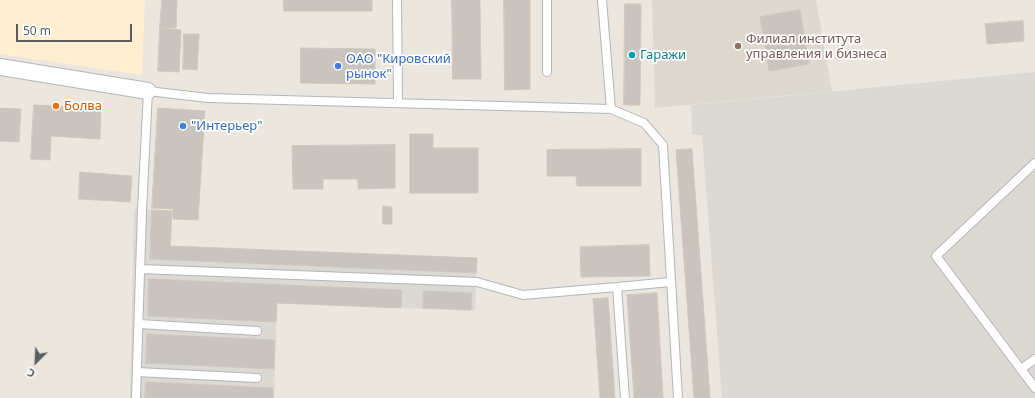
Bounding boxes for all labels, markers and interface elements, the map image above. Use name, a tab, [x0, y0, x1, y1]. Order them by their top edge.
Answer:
scale bar	[18, 16, 134, 42]
text: 50 m	[23, 22, 51, 39]
place label: Филиал института управления и бизнеса	[746, 31, 887, 62]
marker: Филиал института управления и бизнеса	[733, 41, 743, 51]
place label: Гаражи	[640, 47, 686, 63]
marker: Гаражи	[627, 50, 637, 60]
place label: ОАО "Кировский рынок"	[346, 51, 451, 82]
marker: ОАО "Кировский рынок"	[333, 61, 343, 71]
place label: Болва	[64, 98, 102, 114]
marker: Болва	[51, 101, 61, 111]
place label: "Интерьер"	[191, 118, 263, 134]
marker: "Интерьер"	[178, 121, 188, 131]
north arrow	[16, 342, 56, 382]
text: С	[25, 365, 37, 382]

